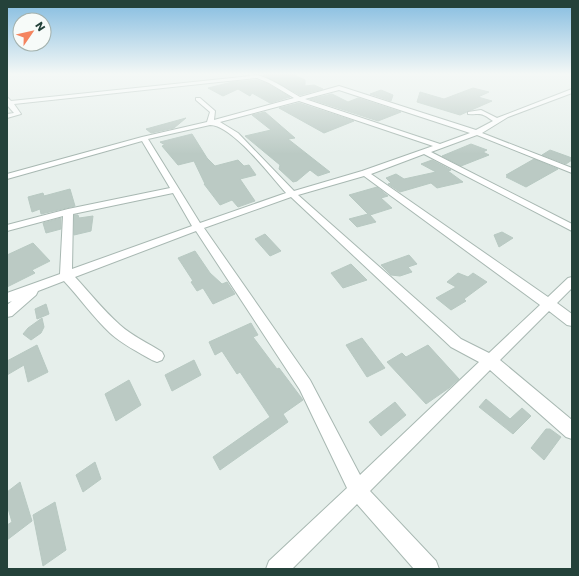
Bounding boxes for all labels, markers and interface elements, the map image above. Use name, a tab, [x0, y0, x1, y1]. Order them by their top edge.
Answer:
north arrow	[12, 12, 52, 52]
text: N	[31, 19, 49, 34]

